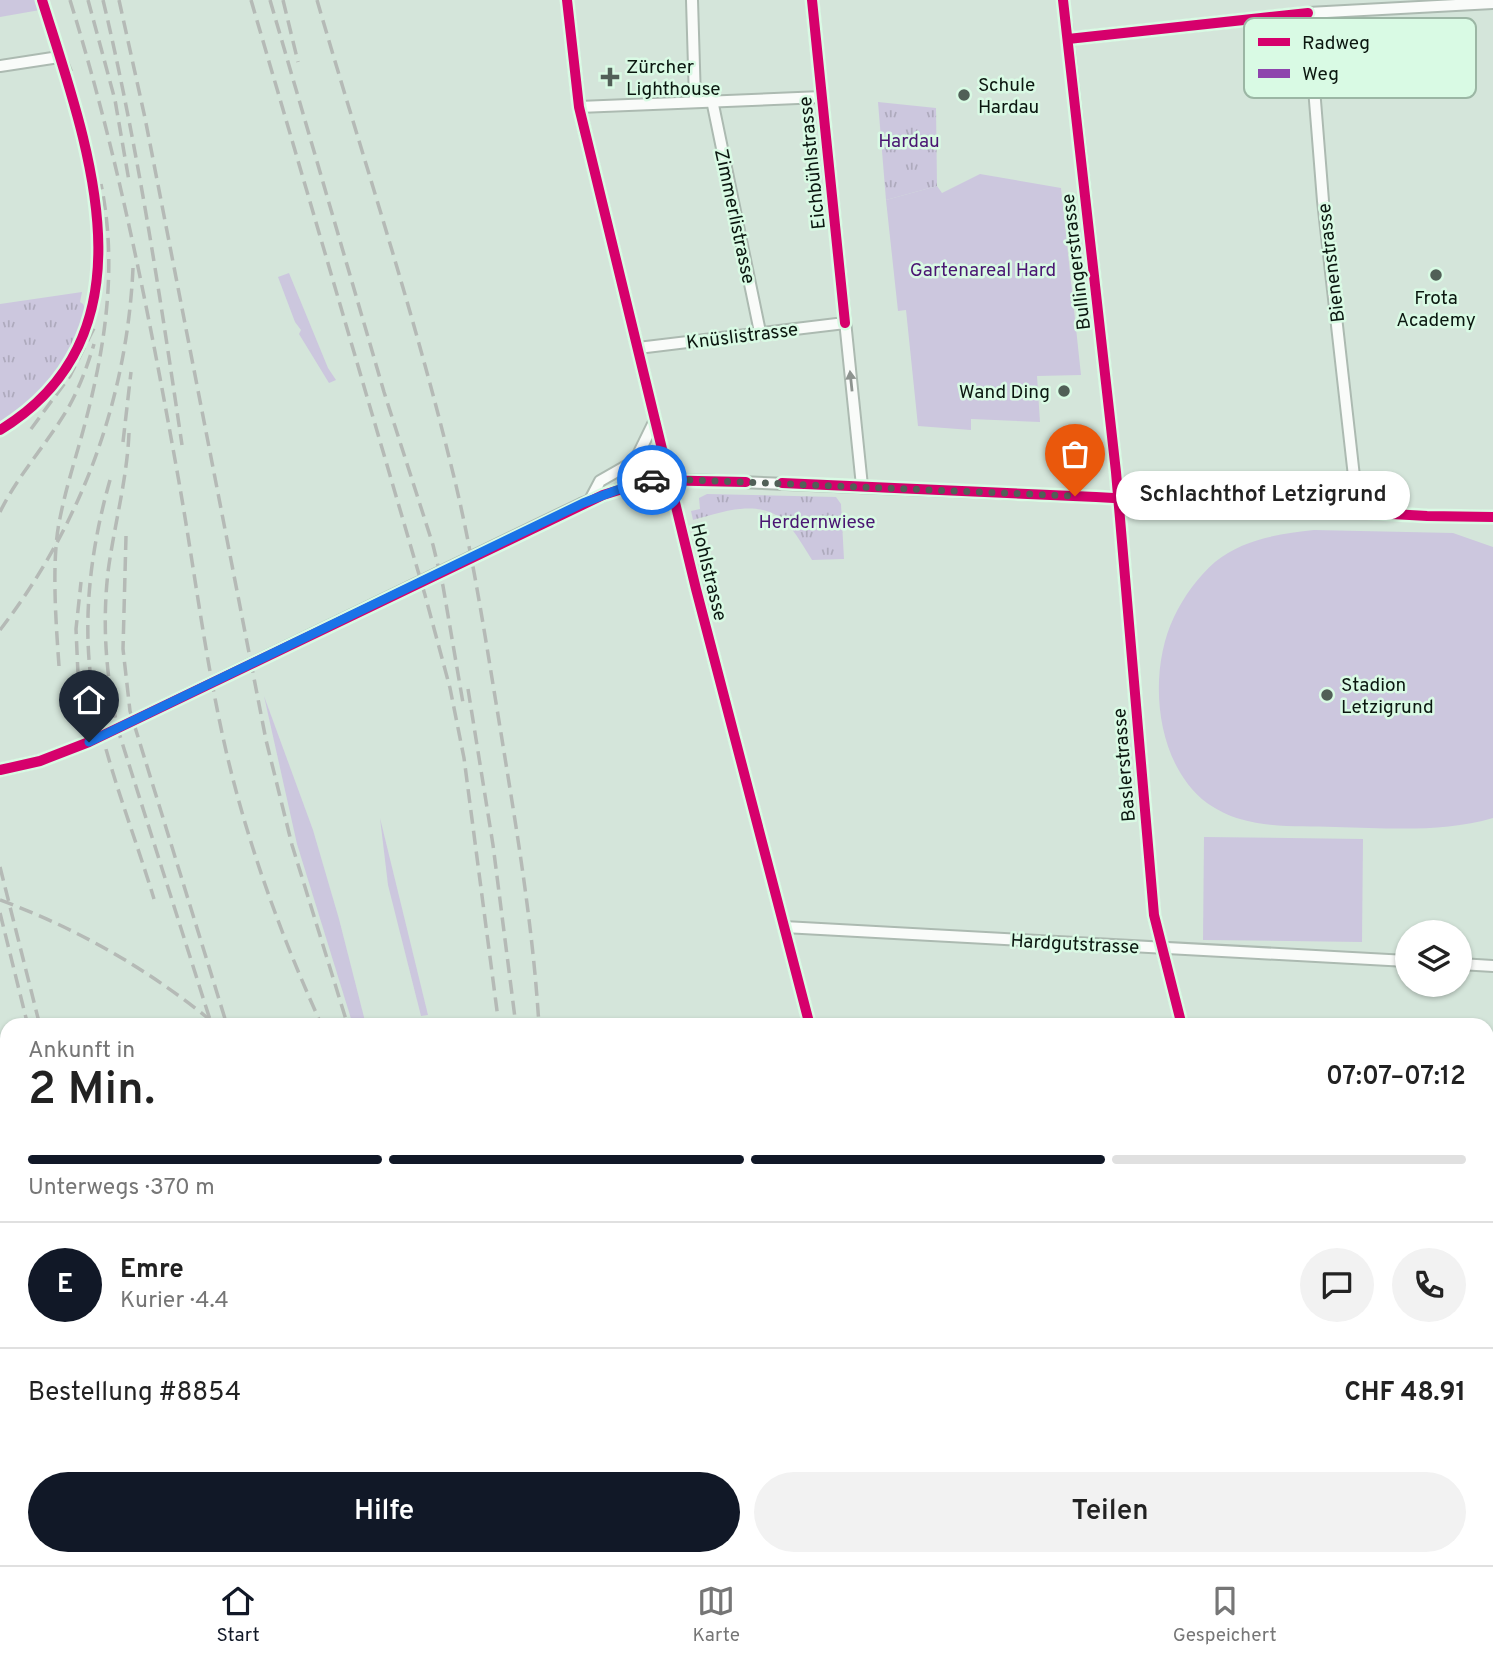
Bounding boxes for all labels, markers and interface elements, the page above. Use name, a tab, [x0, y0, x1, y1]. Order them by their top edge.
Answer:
legend	[1244, 18, 1476, 98]
text: Radweg	[1302, 32, 1370, 56]
place label: Zürcher Lighthouse	[626, 56, 721, 102]
text: Weg	[1302, 63, 1339, 87]
marker: Zürcher Lighthouse	[600, 67, 620, 87]
place label: Schule Hardau	[978, 74, 1039, 120]
marker: Schule Hardau	[956, 87, 972, 103]
street label: Eichbühlstrasse	[794, 95, 832, 230]
park label: Hardau	[878, 130, 940, 154]
street label: Zimmerlistrasse	[708, 147, 760, 286]
street label: Bullingerstrasse	[1057, 192, 1097, 331]
street label: Bienenstrasse	[1313, 202, 1351, 324]
park label: Gartenareal Hard	[910, 259, 1056, 283]
marker: Frota Academy	[1428, 267, 1444, 283]
place label: Frota Academy	[1396, 287, 1476, 333]
street label: Knüslistrasse	[685, 318, 800, 356]
one-way arrow	[846, 369, 857, 391]
place label: Wand Ding	[959, 381, 1050, 405]
marker: Wand Ding	[1056, 383, 1072, 399]
pin	[1045, 424, 1105, 496]
icon: bag	[1056, 435, 1094, 473]
courier	[617, 445, 687, 515]
icon: car	[633, 461, 671, 499]
callout: Schlachthof Letzigrund	[1117, 472, 1411, 520]
text: Schlachthof Letzigrund	[1139, 481, 1387, 510]
park label: Herdernwiese	[759, 511, 875, 535]
street label: Hohlstrasse	[684, 521, 732, 624]
pin	[59, 670, 119, 742]
place label: Stadion Letzigrund	[1341, 674, 1434, 720]
icon: home	[70, 681, 108, 719]
marker: Stadion Letzigrund	[1319, 687, 1335, 703]
street label: Baslerstrasse	[1108, 707, 1142, 823]
map controls	[1395, 920, 1472, 997]
button: layers	[1395, 920, 1472, 997]
street label: Hardgutstrasse	[1010, 930, 1140, 960]
text: Ankunft in	[28, 1037, 135, 1066]
text: 07:07–07:12	[1326, 1061, 1466, 1094]
text: 2 Min.	[28, 1062, 155, 1121]
text: Unterwegs · 370 m	[28, 1174, 215, 1203]
button: chat	[1300, 1248, 1374, 1322]
button: phone	[1392, 1248, 1466, 1322]
text: Emre	[120, 1254, 184, 1287]
text: E	[57, 1269, 73, 1302]
text: Kurier · 4.4	[120, 1287, 229, 1316]
text: Bestellung #8854	[28, 1377, 241, 1410]
text: CHF 48.91	[1344, 1377, 1466, 1410]
button: Hilfe	[28, 1472, 740, 1552]
button: Teilen	[754, 1472, 1466, 1552]
tab: Start	[216, 1582, 260, 1648]
tab: Karte	[693, 1582, 740, 1648]
tab: Gespeichert	[1173, 1582, 1277, 1648]

